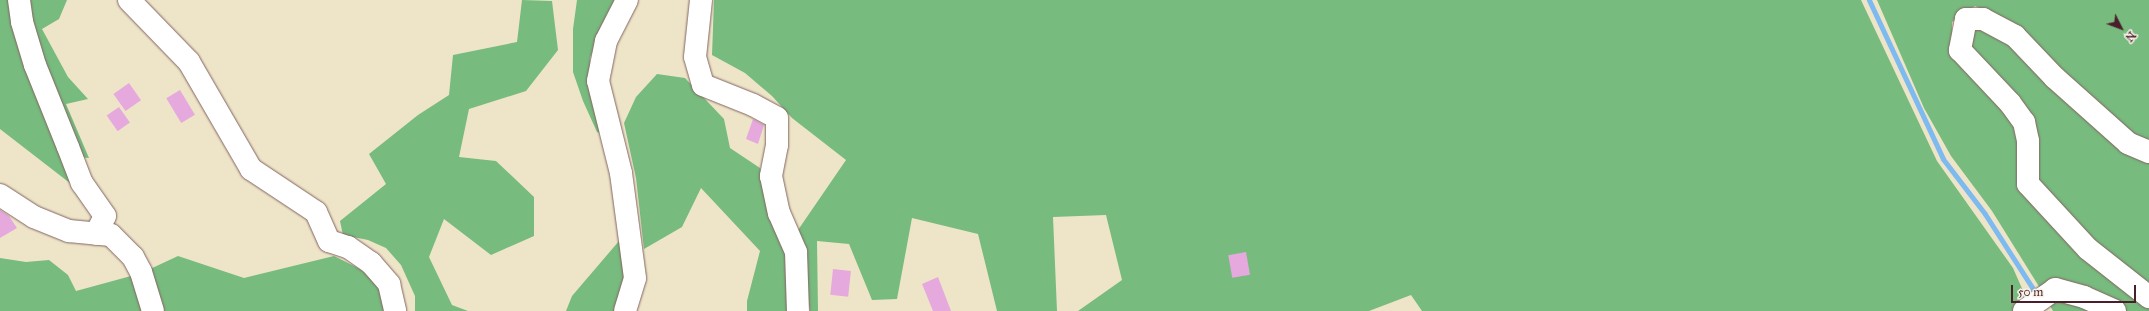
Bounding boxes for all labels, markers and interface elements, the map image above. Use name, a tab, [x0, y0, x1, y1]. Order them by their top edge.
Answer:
north arrow	[2101, 8, 2141, 48]
text: N	[2122, 29, 2138, 44]
scale bar	[2013, 277, 2138, 303]
text: 50 m	[2018, 285, 2043, 299]

